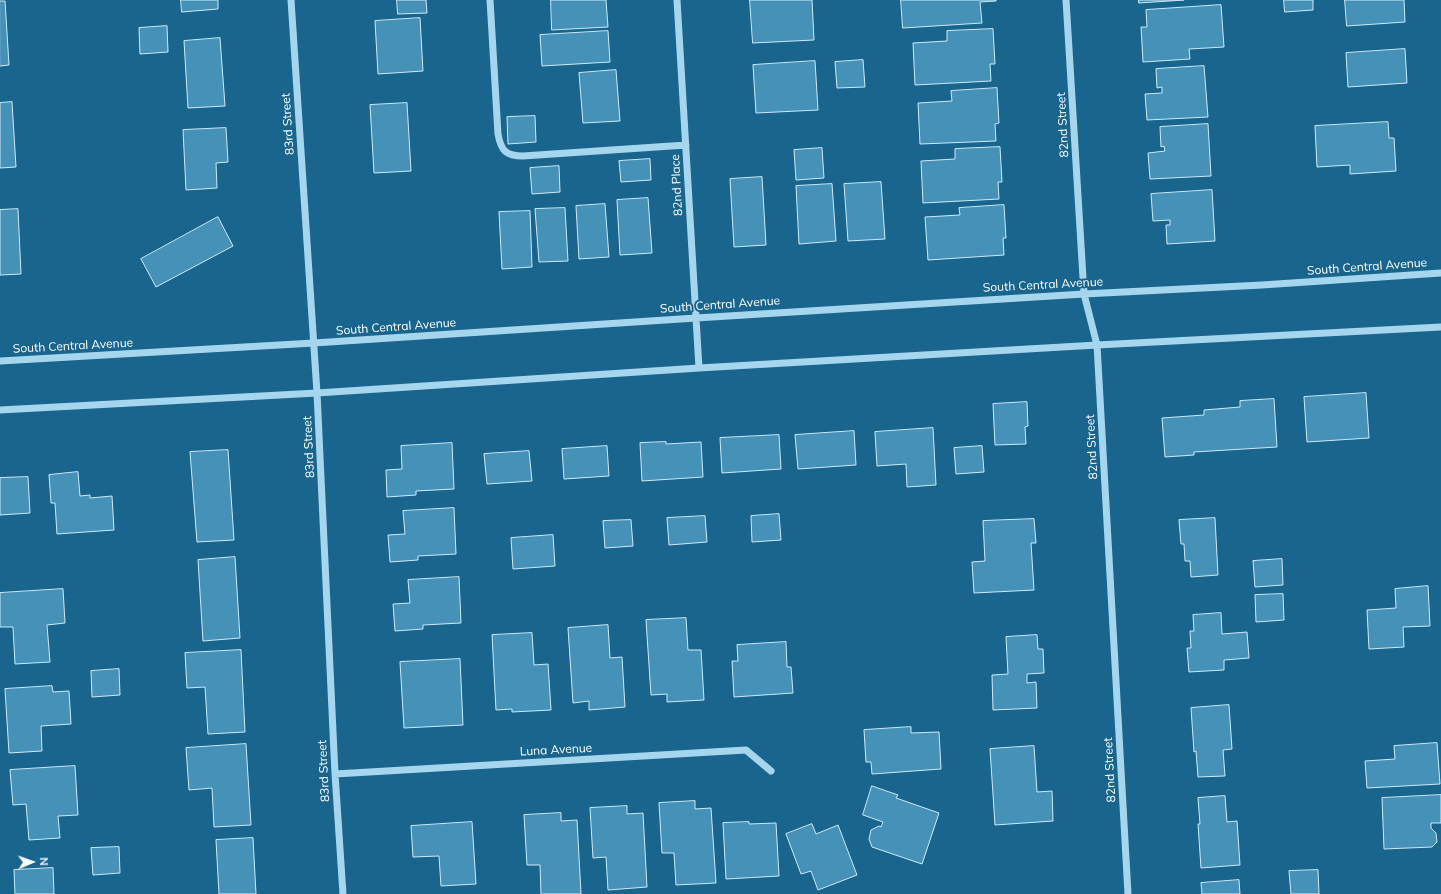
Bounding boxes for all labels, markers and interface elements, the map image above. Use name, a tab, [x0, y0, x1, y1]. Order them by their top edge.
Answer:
street label: 83rd Street	[279, 92, 297, 156]
street label: 82nd Street	[1054, 92, 1072, 158]
street label: 82nd Place	[668, 154, 686, 216]
street label: South Central Avenue	[1306, 256, 1428, 278]
street label: South Central Avenue	[982, 275, 1104, 295]
street label: South Central Avenue	[659, 294, 781, 316]
street label: South Central Avenue	[335, 316, 457, 338]
street label: South Central Avenue	[12, 336, 134, 356]
street label: 82nd Street	[1083, 414, 1101, 480]
street label: 83rd Street	[300, 416, 318, 478]
street label: 82nd Street	[1101, 737, 1119, 803]
street label: 83rd Street	[315, 740, 333, 802]
street label: Luna Avenue	[519, 741, 593, 759]
north arrow	[12, 842, 52, 882]
text: N	[37, 857, 51, 866]

